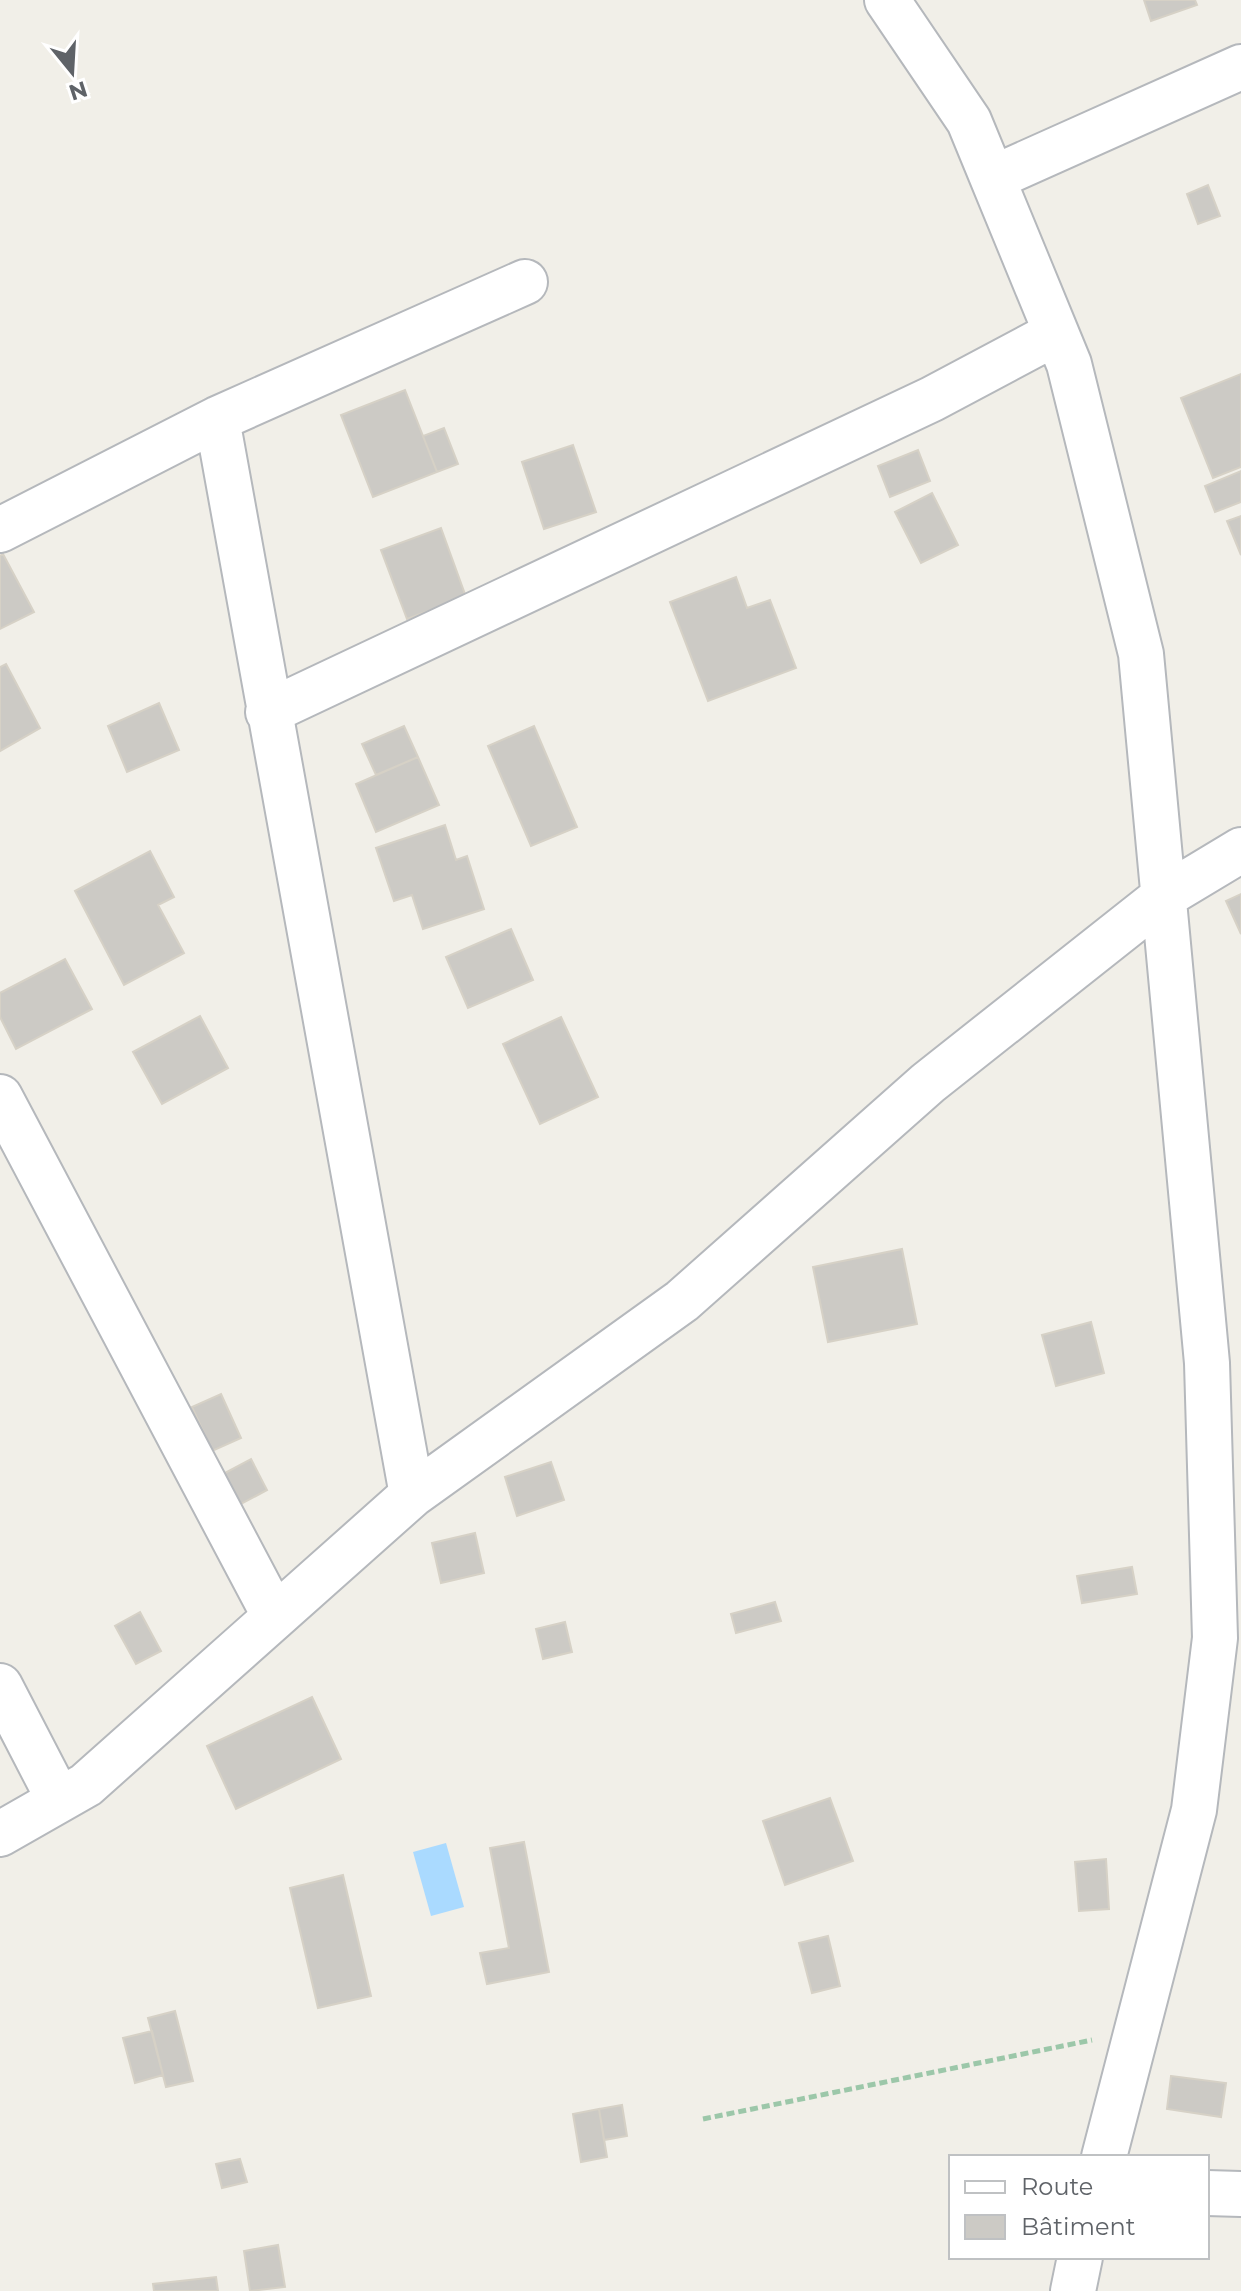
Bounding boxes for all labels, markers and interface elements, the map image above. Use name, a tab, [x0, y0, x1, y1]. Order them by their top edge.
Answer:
north arrow	[32, 32, 112, 112]
text: N	[65, 75, 91, 106]
legend	[949, 2155, 1209, 2259]
text: Route	[1021, 2172, 1093, 2201]
text: Bâtiment	[1021, 2212, 1136, 2241]

